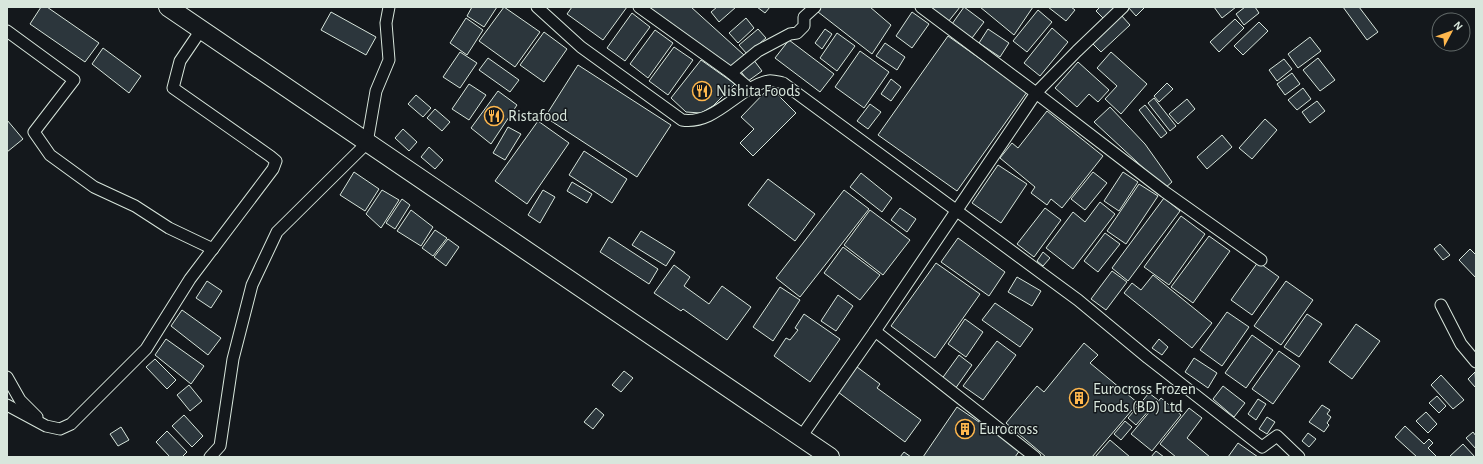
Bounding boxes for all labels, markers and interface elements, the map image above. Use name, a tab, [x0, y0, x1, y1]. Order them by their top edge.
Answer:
north arrow	[1431, 12, 1471, 52]
text: N	[1452, 19, 1465, 32]
restaurant icon: Nishita Foods	[691, 80, 713, 102]
place label: Nishita Foods	[716, 83, 800, 99]
restaurant icon: Ristafood	[483, 105, 505, 127]
place label: Ristafood	[508, 108, 568, 124]
place label: Eurocross Frozen Foods (BD) Ltd	[1093, 381, 1196, 415]
building icon: Eurocross Frozen Foods (BD) Ltd	[1068, 387, 1090, 409]
building icon: Eurocross	[954, 418, 976, 440]
place label: Eurocross	[979, 421, 1038, 437]

